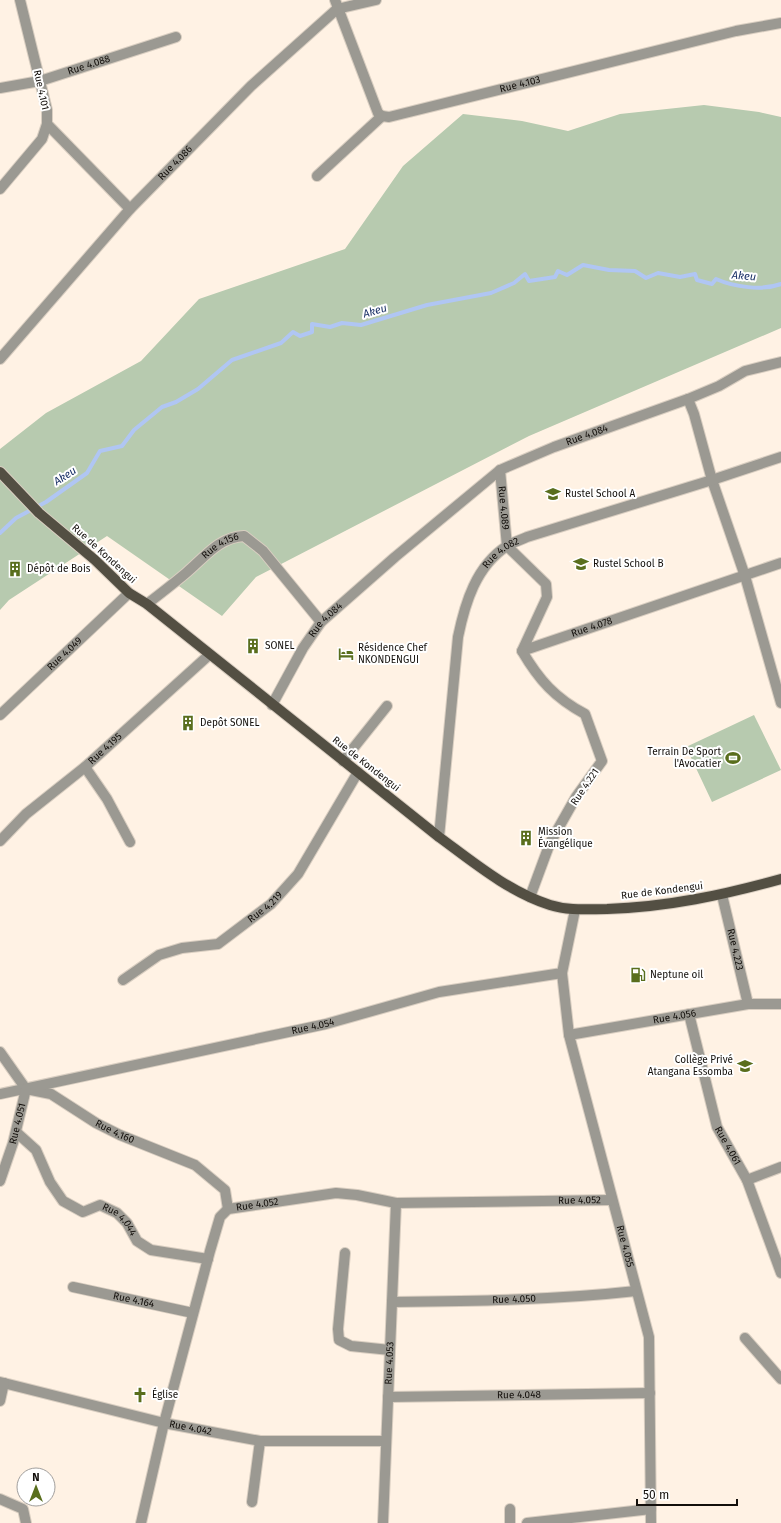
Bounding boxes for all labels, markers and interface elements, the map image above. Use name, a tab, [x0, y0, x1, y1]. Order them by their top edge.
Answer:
street label: Rue 4.088	[66, 53, 112, 78]
street label: Rue 4.101	[31, 69, 51, 111]
street label: Rue 4.103	[498, 74, 542, 95]
street label: Rue 4.086	[156, 143, 195, 183]
water label: Akeu	[730, 268, 757, 284]
water label: Akeu	[361, 301, 388, 321]
street label: Rue 4.084	[564, 422, 610, 448]
water label: Akeu	[50, 464, 79, 489]
street label: Rue 4.089	[496, 485, 511, 530]
school or university icon: Rustel School A	[544, 485, 562, 503]
place label: Rustel School A	[565, 488, 635, 500]
street label: Rue de Kondengui	[69, 522, 139, 586]
street label: Rue 4.156	[199, 531, 240, 562]
street label: Rue 4.082	[480, 535, 521, 571]
school or university icon: Rustel School B	[572, 555, 590, 573]
place label: Rustel School B	[593, 558, 663, 570]
building icon: Dépôt de Bois	[6, 560, 24, 578]
place label: Dépôt de Bois	[27, 563, 91, 575]
street label: Rue 4.084	[306, 600, 345, 640]
street label: Rue 4.078	[570, 615, 614, 640]
street label: Rue 4.049	[45, 635, 85, 673]
building icon: SONEL	[244, 637, 262, 655]
place label: SONEL	[265, 640, 295, 652]
place label: Résidence Chef NKONDENGUI	[358, 642, 428, 666]
hotel icon: Résidence Chef NKONDENGUI	[337, 645, 355, 663]
building icon: Depôt SONEL	[179, 714, 197, 732]
place label: Depôt SONEL	[200, 717, 259, 729]
street label: Rue 4.195	[86, 731, 124, 767]
street label: Rue de Kondengui	[330, 734, 402, 794]
place label: Terrain De Sport l'Avocatier	[648, 746, 721, 770]
sports icon: Terrain De Sport l'Avocatier	[724, 749, 742, 767]
street label: Rue 4.221	[568, 766, 602, 808]
place label: Mission Évangélique	[538, 826, 593, 850]
building icon: Mission Évangélique	[517, 829, 535, 847]
street label: Rue de Kondengui	[620, 880, 704, 902]
street label: Rue 4.219	[245, 889, 285, 925]
street label: Rue 4.223	[724, 927, 746, 972]
fuel station icon: Neptune oil	[629, 966, 647, 984]
place label: Neptune oil	[650, 969, 703, 981]
street label: Rue 4.056	[652, 1007, 697, 1026]
street label: Rue 4.054	[290, 1016, 336, 1037]
place label: Collège Privé Atangana Essomba	[648, 1054, 733, 1078]
school or university icon: Collège Privé Atangana Essomba	[736, 1057, 754, 1075]
street label: Rue 4.051	[7, 1102, 28, 1146]
street label: Rue 4.160	[93, 1118, 136, 1146]
street label: Rue 4.061	[712, 1124, 743, 1167]
street label: Rue 4.052	[558, 1194, 601, 1207]
street label: Rue 4.052	[235, 1196, 279, 1214]
street label: Rue 4.044	[100, 1201, 139, 1239]
street label: Rue 4.055	[614, 1224, 636, 1269]
street label: Rue 4.164	[112, 1290, 156, 1311]
street label: Rue 4.050	[492, 1293, 537, 1306]
street label: Rue 4.053	[383, 1341, 396, 1385]
church icon: Église	[131, 1386, 149, 1404]
place label: Église	[152, 1387, 178, 1401]
street label: Rue 4.048	[497, 1389, 542, 1401]
street label: Rue 4.042	[168, 1418, 213, 1438]
north arrow	[16, 1467, 56, 1507]
text: N	[32, 1471, 40, 1484]
scale bar	[637, 1481, 737, 1507]
text: 50 m	[643, 1488, 669, 1502]

